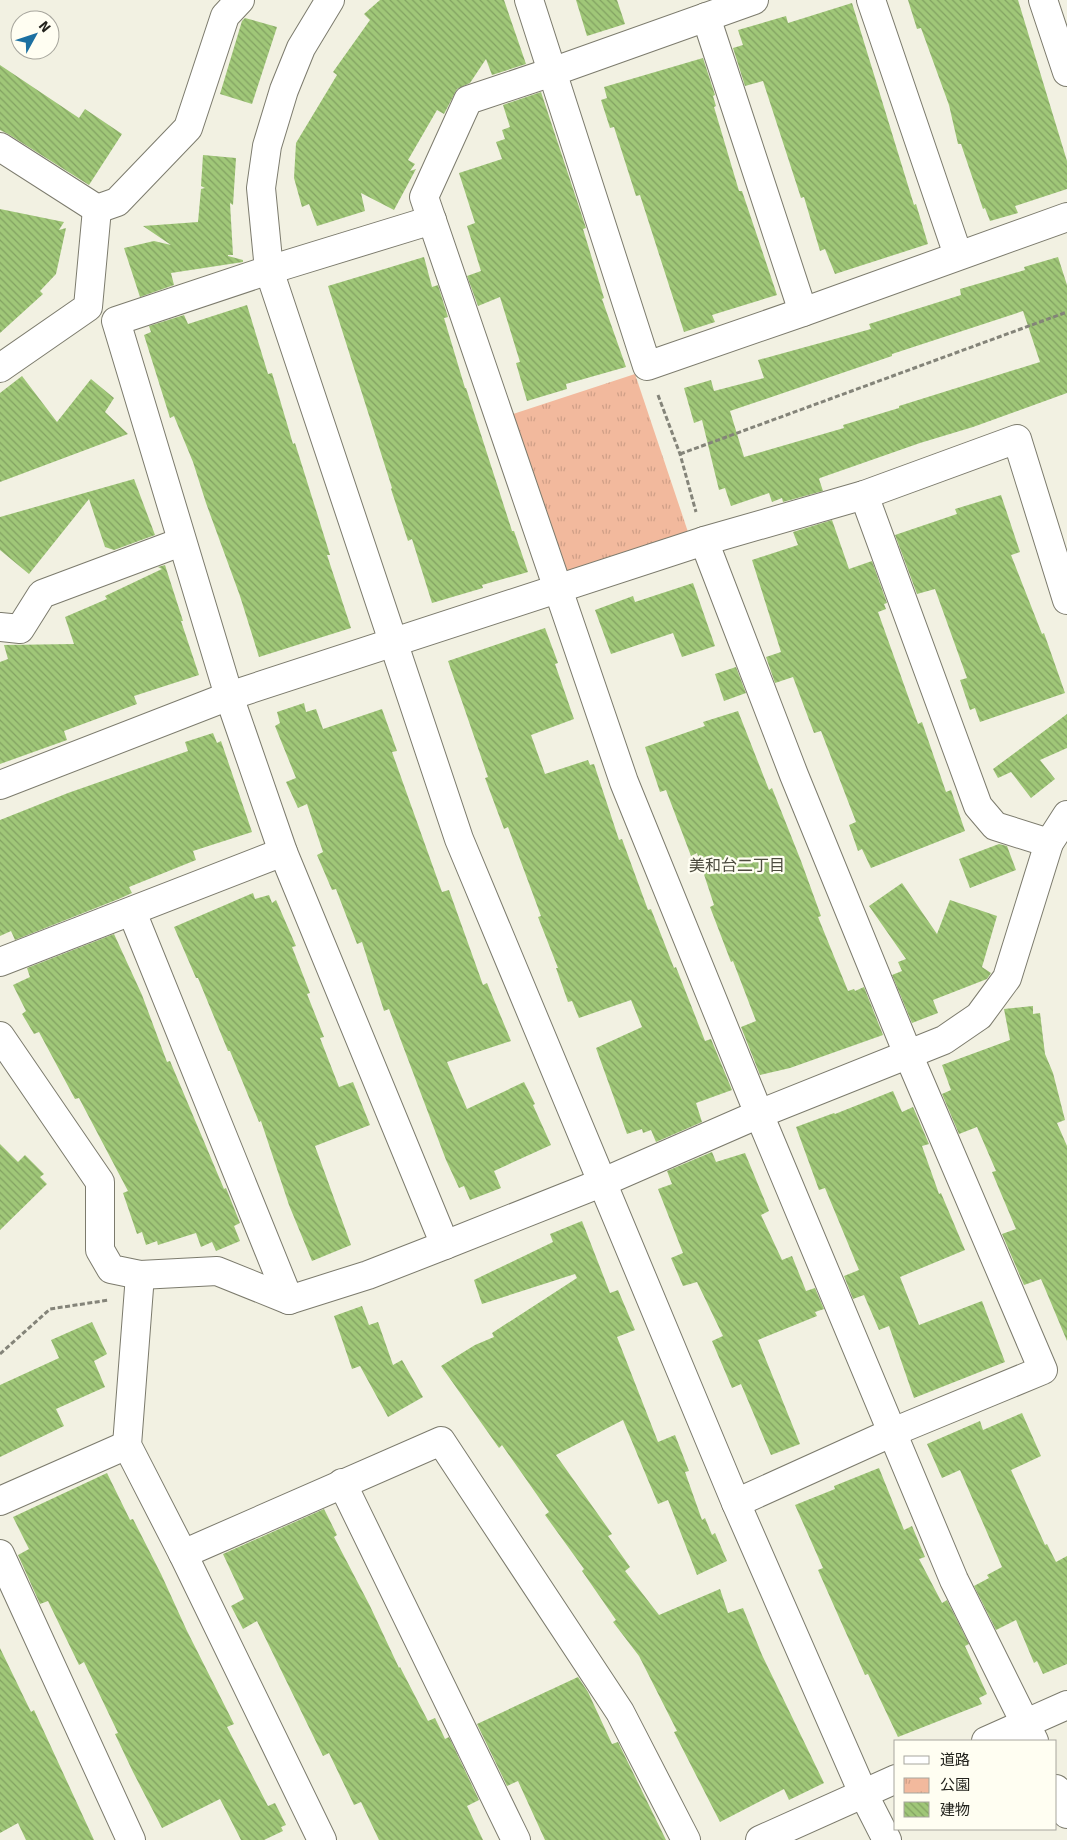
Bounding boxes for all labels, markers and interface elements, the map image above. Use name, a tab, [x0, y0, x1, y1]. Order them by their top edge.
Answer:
north arrow	[10, 10, 60, 60]
text: N	[35, 18, 54, 36]
district label: 美和台二丁目	[689, 856, 785, 876]
legend	[894, 1740, 1057, 1830]
text: 道路	[940, 1751, 970, 1769]
text: 公園	[940, 1776, 970, 1794]
text: 建物	[940, 1801, 970, 1819]

